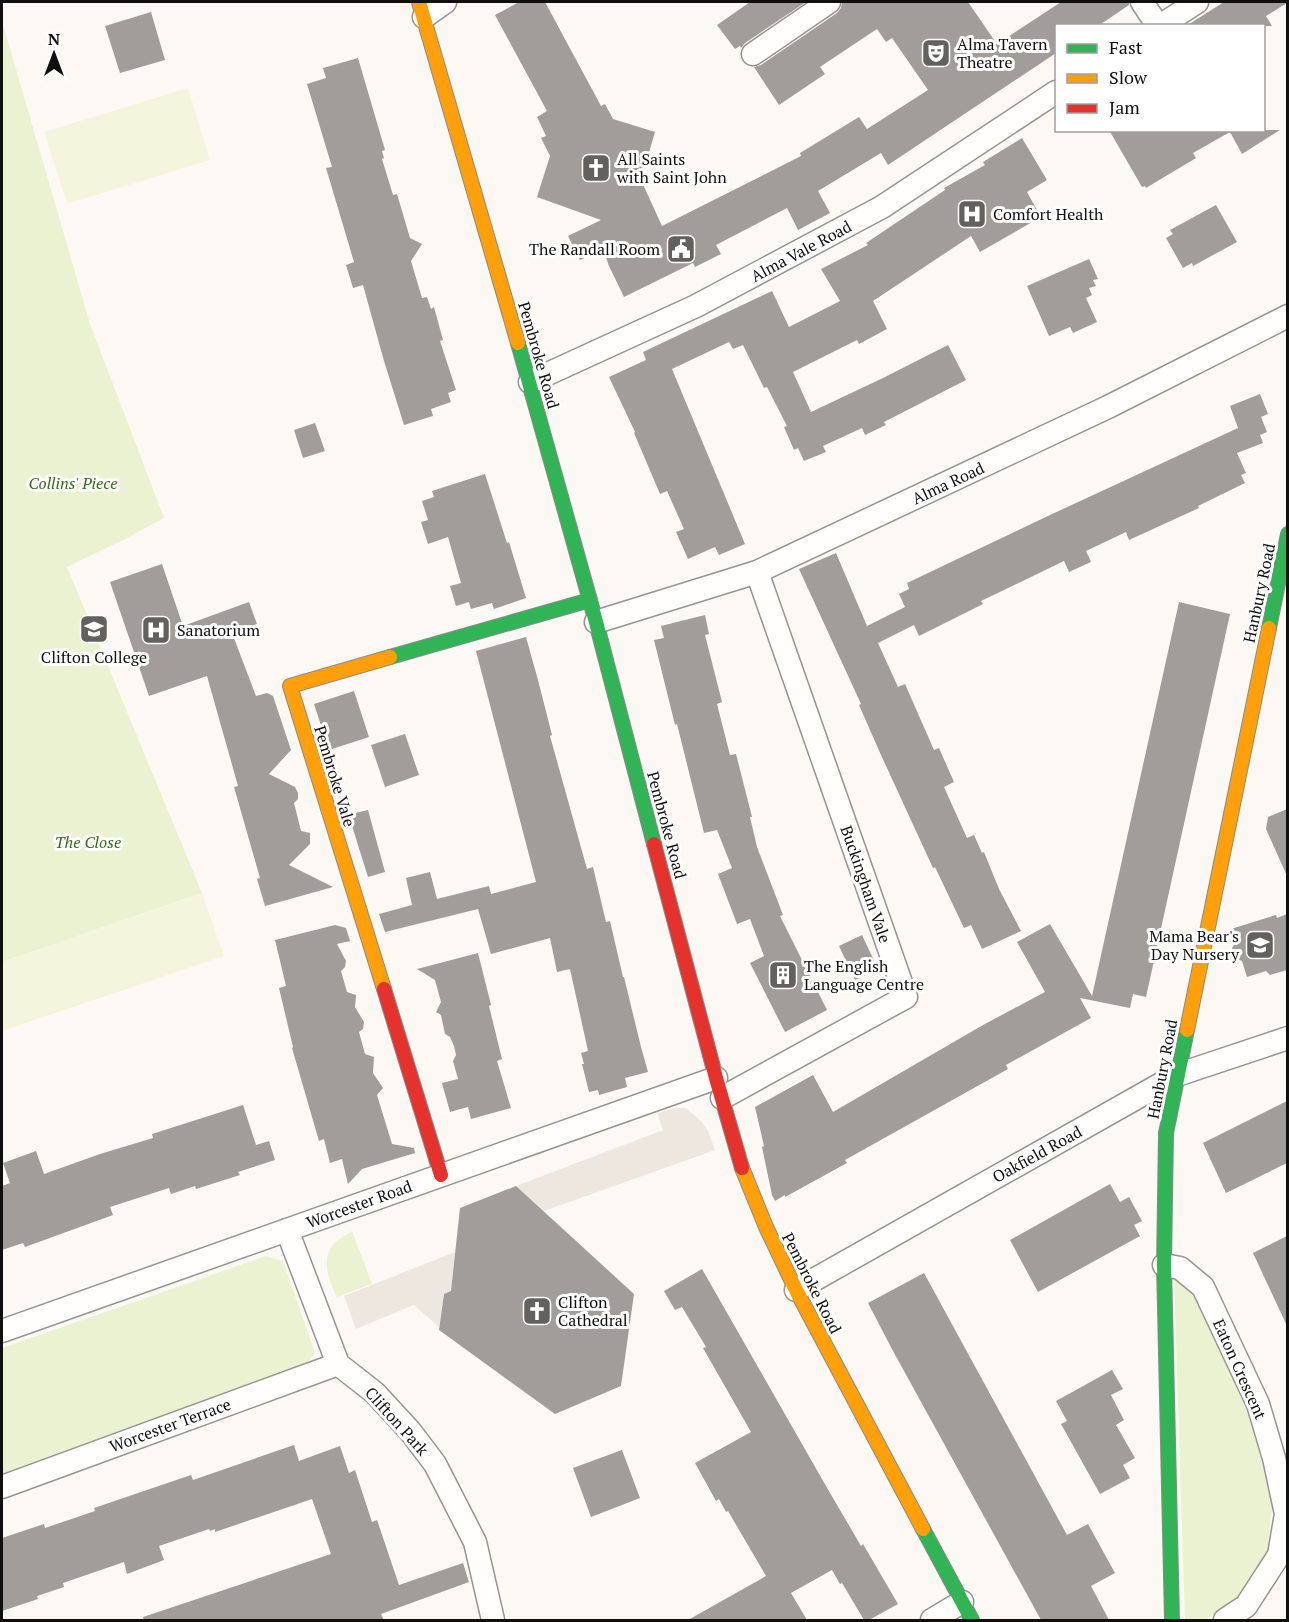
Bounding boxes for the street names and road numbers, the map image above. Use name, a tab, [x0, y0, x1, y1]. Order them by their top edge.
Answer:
street label: Alma Vale Road	[747, 215, 855, 287]
street label: Pembroke Road	[513, 299, 565, 411]
street label: Alma Road	[908, 457, 988, 509]
street label: Hanbury Road	[1238, 541, 1280, 645]
street label: Pembroke Vale	[309, 723, 361, 829]
street label: Pembroke Road	[642, 769, 692, 881]
street label: Buckingham Vale	[836, 822, 896, 946]
street label: Hanbury Road	[1142, 1017, 1182, 1121]
street label: Oakfield Road	[988, 1120, 1086, 1188]
street label: Worcester Road	[303, 1175, 415, 1233]
street label: Pembroke Road	[777, 1229, 847, 1337]
street label: Eaton Crescent	[1208, 1315, 1272, 1423]
street label: Clifton Park	[360, 1382, 434, 1461]
street label: Worcester Terrace	[106, 1393, 234, 1457]

